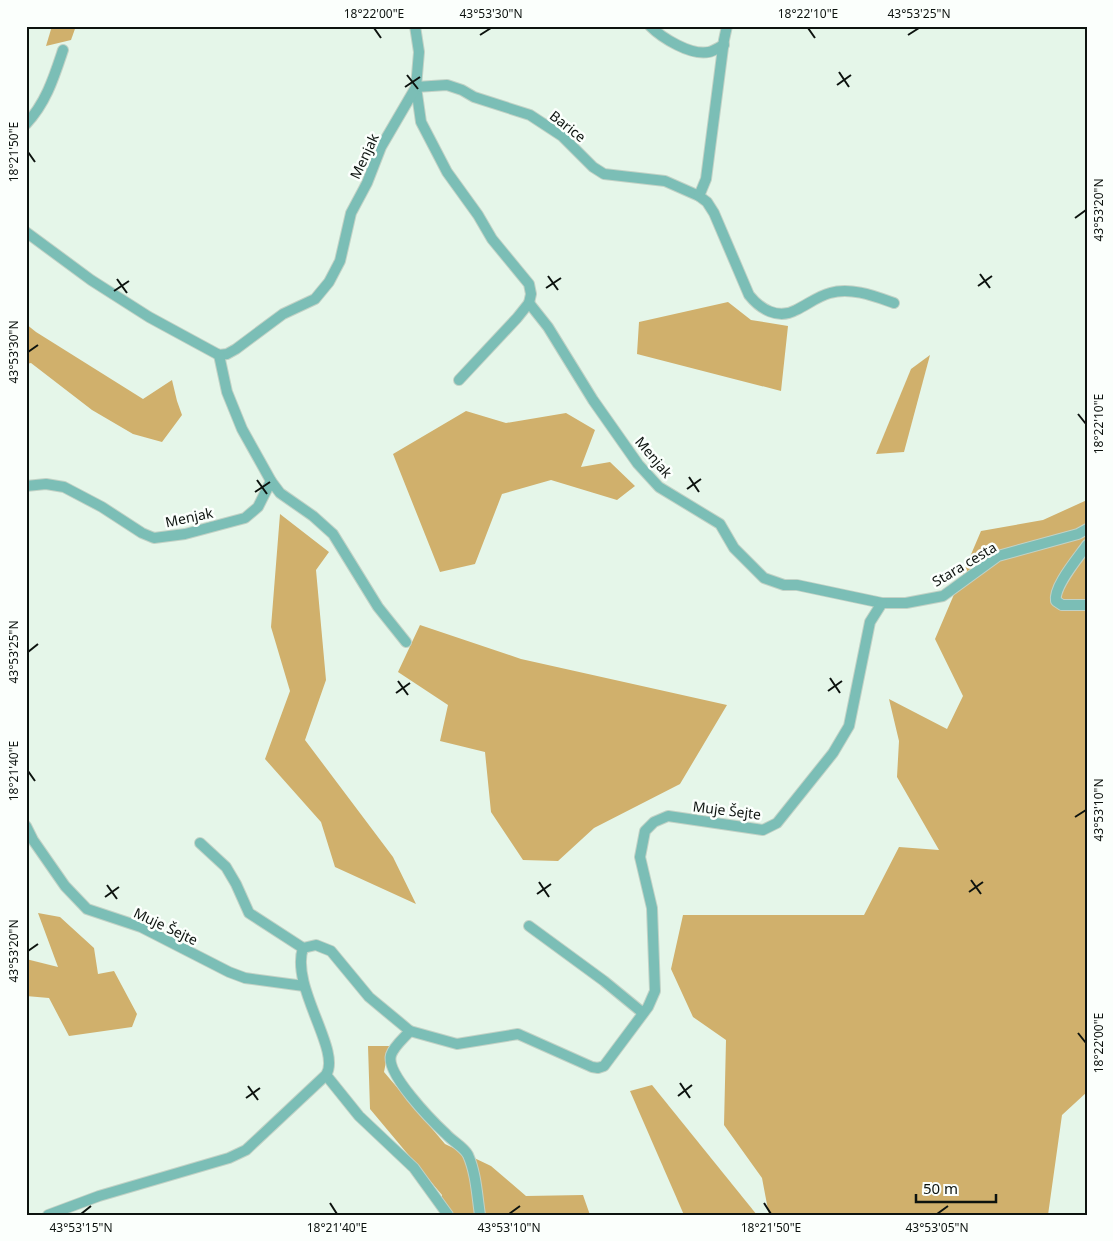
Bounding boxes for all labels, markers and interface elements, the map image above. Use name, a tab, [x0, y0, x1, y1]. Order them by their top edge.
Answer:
text: 18°22'00"E	[344, 5, 404, 22]
text: 43°53'30"N	[459, 5, 523, 22]
text: 18°22'10"E	[778, 5, 838, 22]
text: 43°53'25"N	[887, 5, 951, 22]
street label: Barice	[546, 106, 590, 146]
text: 18°21'50"E	[5, 122, 22, 182]
street label: Menjak	[345, 130, 383, 182]
text: 43°53'20"N	[1090, 178, 1107, 242]
text: 43°53'30"N	[5, 320, 22, 384]
text: 18°22'10"E	[1090, 394, 1107, 454]
street label: Menjak	[631, 432, 677, 482]
street label: Menjak	[163, 503, 215, 531]
street label: Stara cesta	[928, 537, 1000, 591]
text: 43°53'25"N	[5, 620, 22, 684]
text: 18°21'40"E	[5, 741, 22, 801]
text: 43°53'10"N	[1090, 778, 1107, 842]
street label: Muje Šejte	[692, 796, 762, 824]
street label: Muje Šejte	[131, 903, 201, 949]
text: 43°53'20"N	[5, 919, 22, 983]
text: 18°22'00"E	[1090, 1013, 1107, 1073]
scale bar	[916, 1171, 996, 1203]
text: 50 m	[923, 1178, 958, 1198]
text: 43°53'15"N	[49, 1219, 113, 1236]
text: 18°21'40"E	[307, 1219, 367, 1236]
text: 43°53'10"N	[477, 1219, 541, 1236]
text: 18°21'50"E	[741, 1219, 801, 1236]
text: 43°53'05"N	[905, 1219, 969, 1236]

